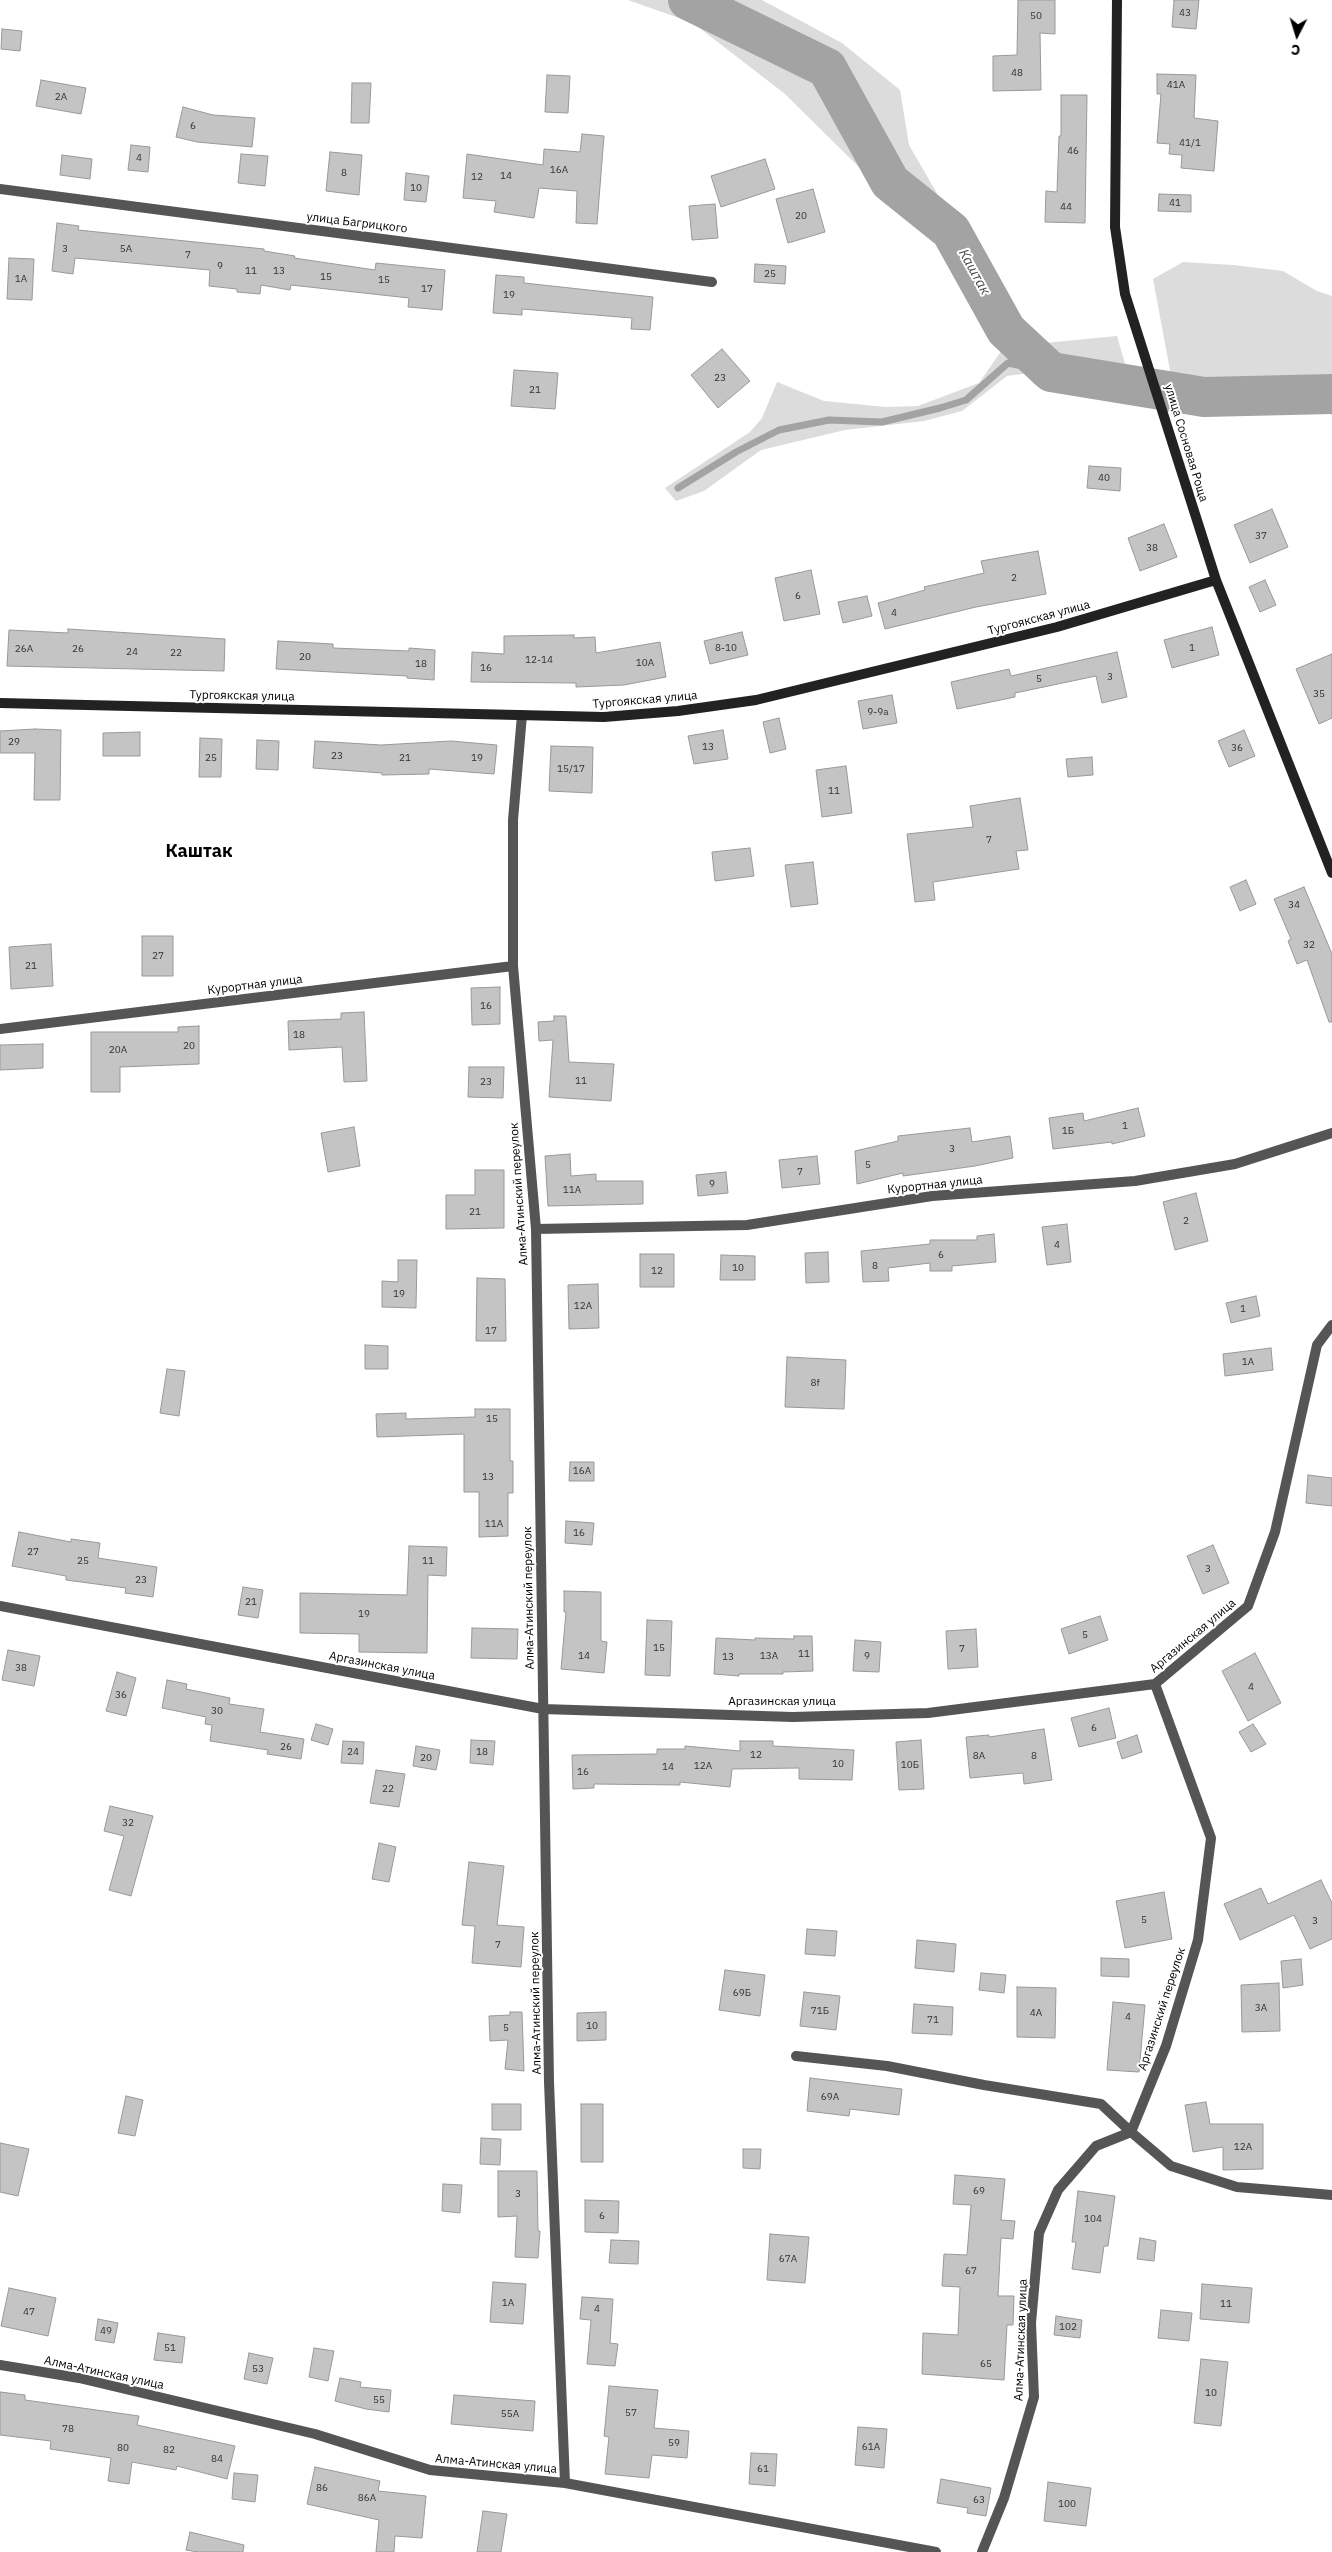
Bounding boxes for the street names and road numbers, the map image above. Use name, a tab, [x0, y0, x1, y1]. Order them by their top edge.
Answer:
street label: улица Багрицкого	[306, 210, 408, 236]
street label: улица Сосновая Роща	[1161, 382, 1211, 504]
street label: Тургоякская улица	[986, 597, 1092, 639]
street label: Тургоякская улица	[189, 688, 295, 704]
street label: Тургоякская улица	[592, 688, 698, 712]
street label: Курортная улица	[207, 972, 303, 998]
street label: Алма-Атинский переулок	[507, 1122, 531, 1266]
street label: Курортная улица	[887, 1173, 983, 1197]
street label: Алма-Атинский переулок	[521, 1526, 537, 1670]
street label: Аргазинская улица	[1147, 1596, 1239, 1676]
street label: Аргазинская улица	[328, 1649, 436, 1683]
street label: Аргазинская улица	[728, 1695, 836, 1709]
street label: Алма-Атинский переулок	[528, 1931, 544, 2075]
street label: Аргазинский переулок	[1135, 1946, 1189, 2072]
street label: Алма-Атинская улица	[1012, 2279, 1030, 2401]
street label: Алма-Атинская улица	[43, 2353, 165, 2393]
street label: Алма-Атинская улица	[434, 2451, 558, 2477]

